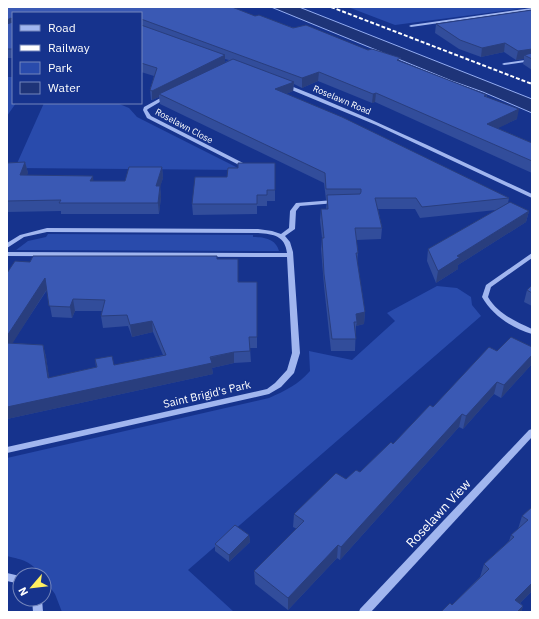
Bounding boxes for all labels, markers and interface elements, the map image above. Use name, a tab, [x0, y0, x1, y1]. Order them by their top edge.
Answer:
legend	[12, 12, 142, 104]
text: Road	[48, 20, 76, 35]
text: Railway	[48, 40, 90, 55]
text: Park	[48, 60, 73, 75]
text: Water	[48, 80, 81, 95]
street label: Roselawn Road	[311, 82, 373, 117]
street label: Roselawn Close	[154, 106, 215, 145]
street label: Saint Brigid's Park	[162, 377, 252, 411]
street label: Roselawn View	[402, 475, 475, 551]
north arrow	[12, 567, 52, 607]
text: N	[15, 585, 31, 598]

